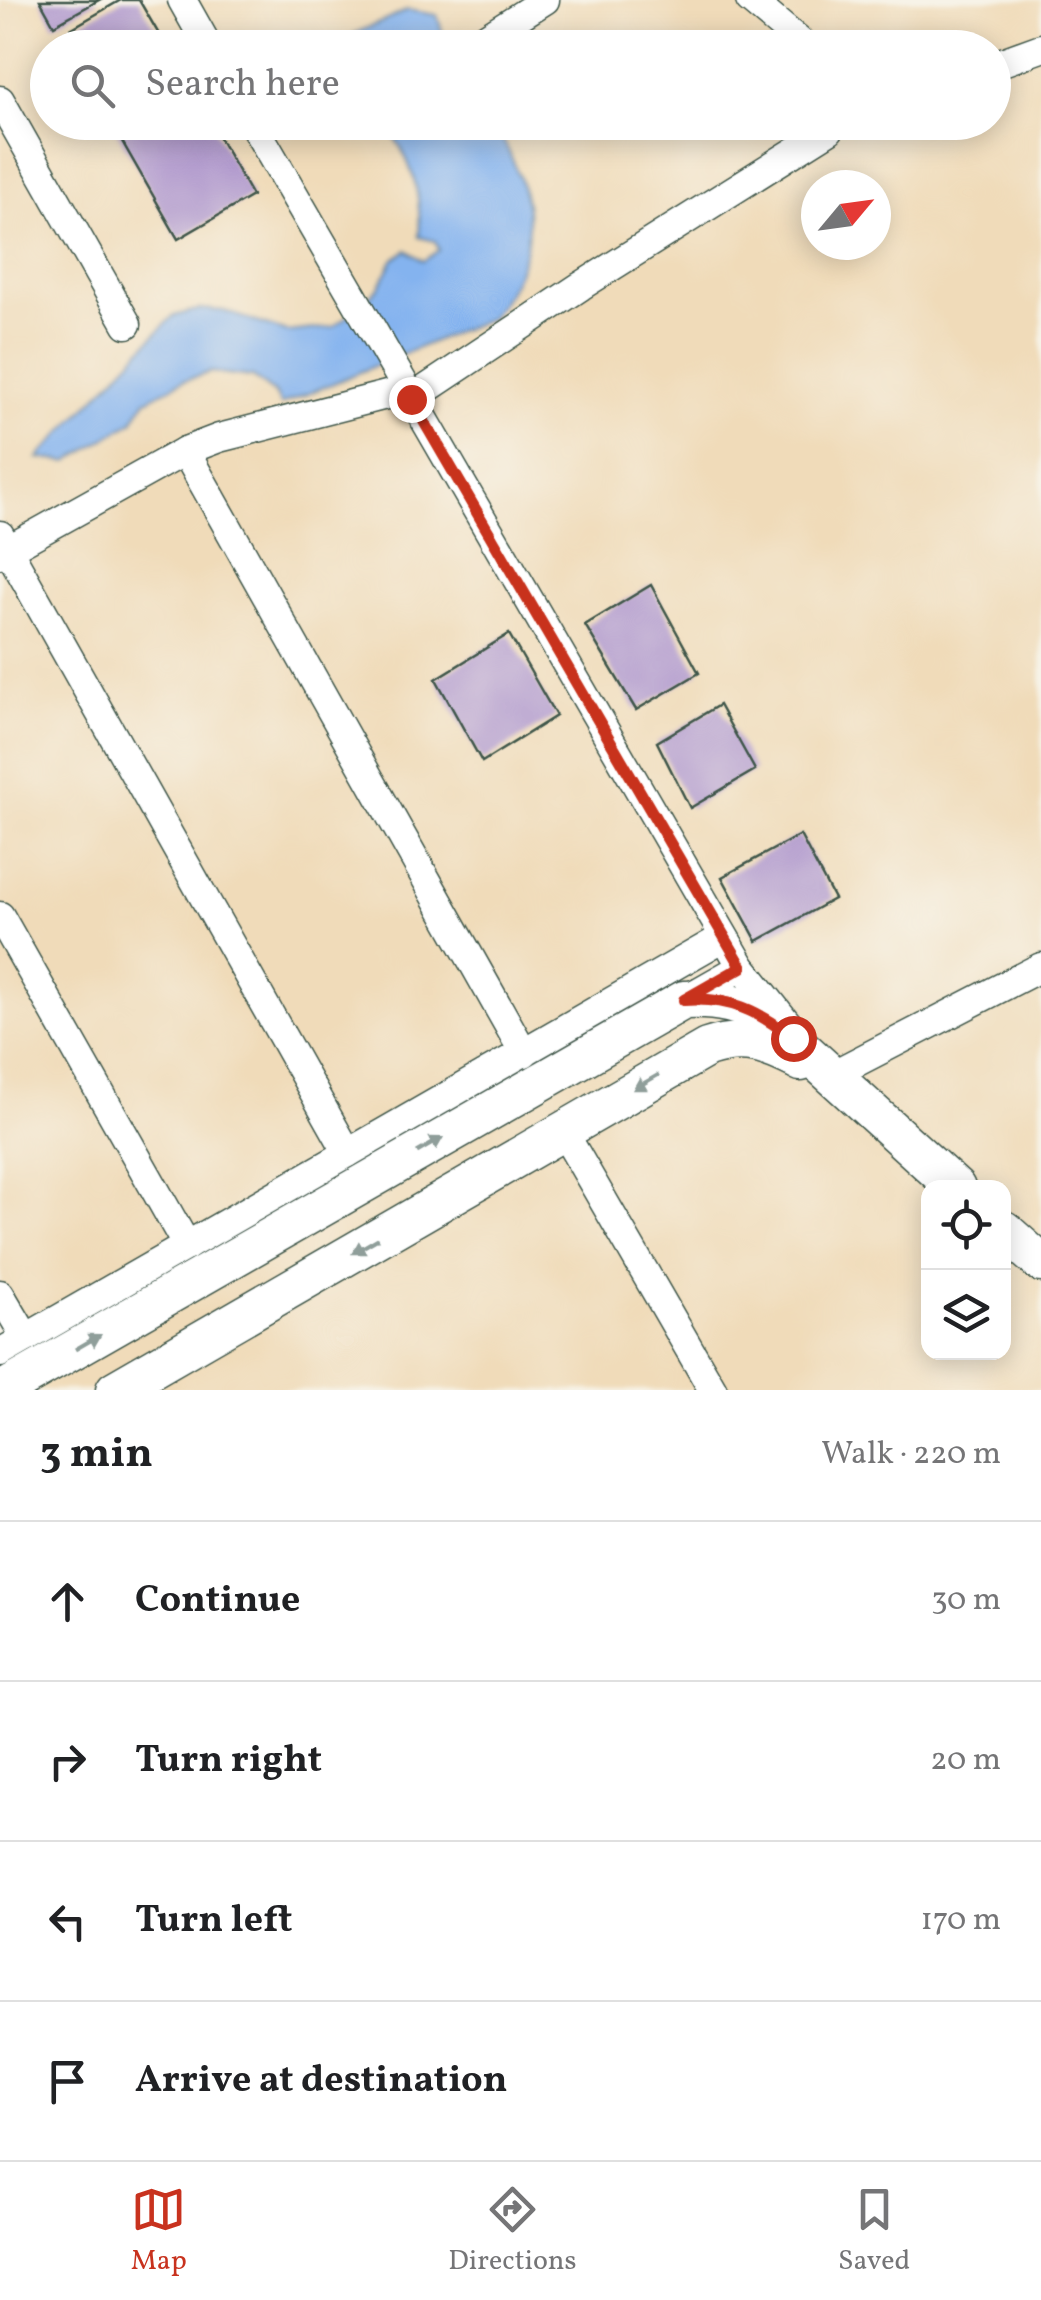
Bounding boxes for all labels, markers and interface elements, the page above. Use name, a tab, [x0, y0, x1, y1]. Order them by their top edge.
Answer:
search box	[30, 30, 1011, 140]
icon: search	[65, 58, 120, 113]
text: Search here	[145, 59, 340, 112]
north arrow	[801, 170, 891, 260]
route end	[389, 377, 435, 423]
route start	[771, 1016, 817, 1062]
one-way arrow	[632, 1073, 660, 1091]
one-way arrow	[416, 1137, 445, 1154]
map controls	[921, 1180, 1011, 1360]
button: locate	[921, 1180, 1011, 1270]
one-way arrow	[351, 1237, 379, 1254]
button: layers	[921, 1270, 1011, 1360]
one-way arrow	[73, 1333, 102, 1350]
text: 3 min	[40, 1426, 153, 1485]
text: Walk · 220 m	[821, 1433, 1001, 1477]
icon: ahead	[40, 1574, 95, 1629]
text: Continue	[135, 1575, 300, 1628]
text: 30 m	[931, 1579, 1001, 1623]
icon: right	[40, 1734, 95, 1789]
text: Turn right	[135, 1735, 322, 1788]
text: 20 m	[930, 1739, 1001, 1783]
icon: left	[40, 1894, 95, 1949]
text: Turn left	[135, 1895, 292, 1948]
text: 170 m	[920, 1899, 1001, 1943]
icon: arrive	[40, 2054, 95, 2109]
text: Arrive at destination	[135, 2055, 508, 2108]
tab: Map	[131, 2182, 187, 2281]
tab: Directions	[448, 2182, 577, 2281]
tab: Saved	[838, 2182, 910, 2281]

